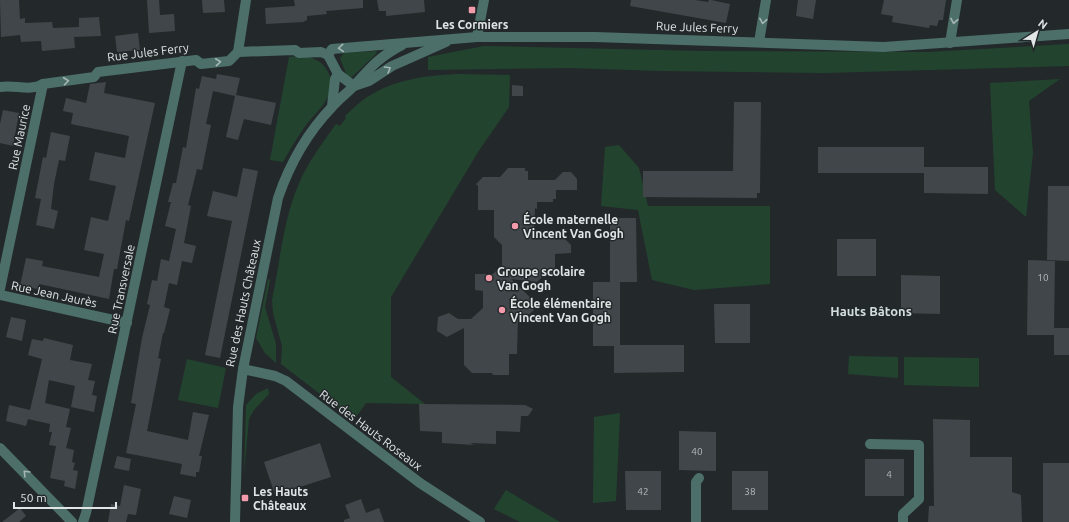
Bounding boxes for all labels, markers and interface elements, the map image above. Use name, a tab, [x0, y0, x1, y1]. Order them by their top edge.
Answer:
marker: Les Cormiers	[467, 5, 477, 15]
north arrow	[1017, 12, 1057, 52]
text: N	[1036, 17, 1050, 31]
place label: Les Cormiers	[436, 18, 509, 31]
one-way arrow	[759, 18, 767, 24]
one-way arrow	[950, 18, 958, 25]
street label: Rue Jules Ferry	[656, 19, 739, 35]
street label: Rue Jules Ferry	[106, 41, 190, 63]
one-way arrow	[338, 43, 344, 52]
one-way arrow	[215, 58, 221, 67]
one-way arrow	[384, 66, 391, 73]
one-way arrow	[63, 77, 69, 86]
street label: Rue Maurice	[6, 103, 32, 171]
place label: École maternelle Vincent Van Gogh	[523, 211, 624, 240]
marker: École maternelle Vincent Van Gogh	[510, 221, 520, 231]
street label: Rue des Hauts Châteaux	[223, 238, 263, 368]
street label: Rue Transversale	[105, 243, 137, 335]
place label: Groupe scolaire Van Gogh	[497, 265, 585, 292]
house number: 10	[1037, 272, 1049, 283]
marker: Groupe scolaire Van Gogh	[484, 273, 494, 283]
street label: Rue Jean Jaurès	[10, 279, 98, 309]
place label: École élémentaire Vincent Van Gogh	[510, 295, 612, 324]
district label: Hauts Bâtons	[830, 304, 912, 318]
marker: École élémentaire Vincent Van Gogh	[497, 305, 507, 315]
street label: Rue des Hauts Roseaux	[317, 387, 425, 473]
house number: 40	[691, 446, 703, 457]
house number: 4	[886, 469, 892, 480]
one-way arrow	[23, 471, 30, 478]
scale bar	[14, 484, 116, 510]
place label: Les Hauts Châteaux	[253, 485, 308, 512]
house number: 42	[637, 486, 649, 497]
house number: 38	[744, 486, 756, 497]
text: 50 m	[20, 491, 47, 504]
marker: Les Hauts Châteaux	[240, 493, 250, 503]

